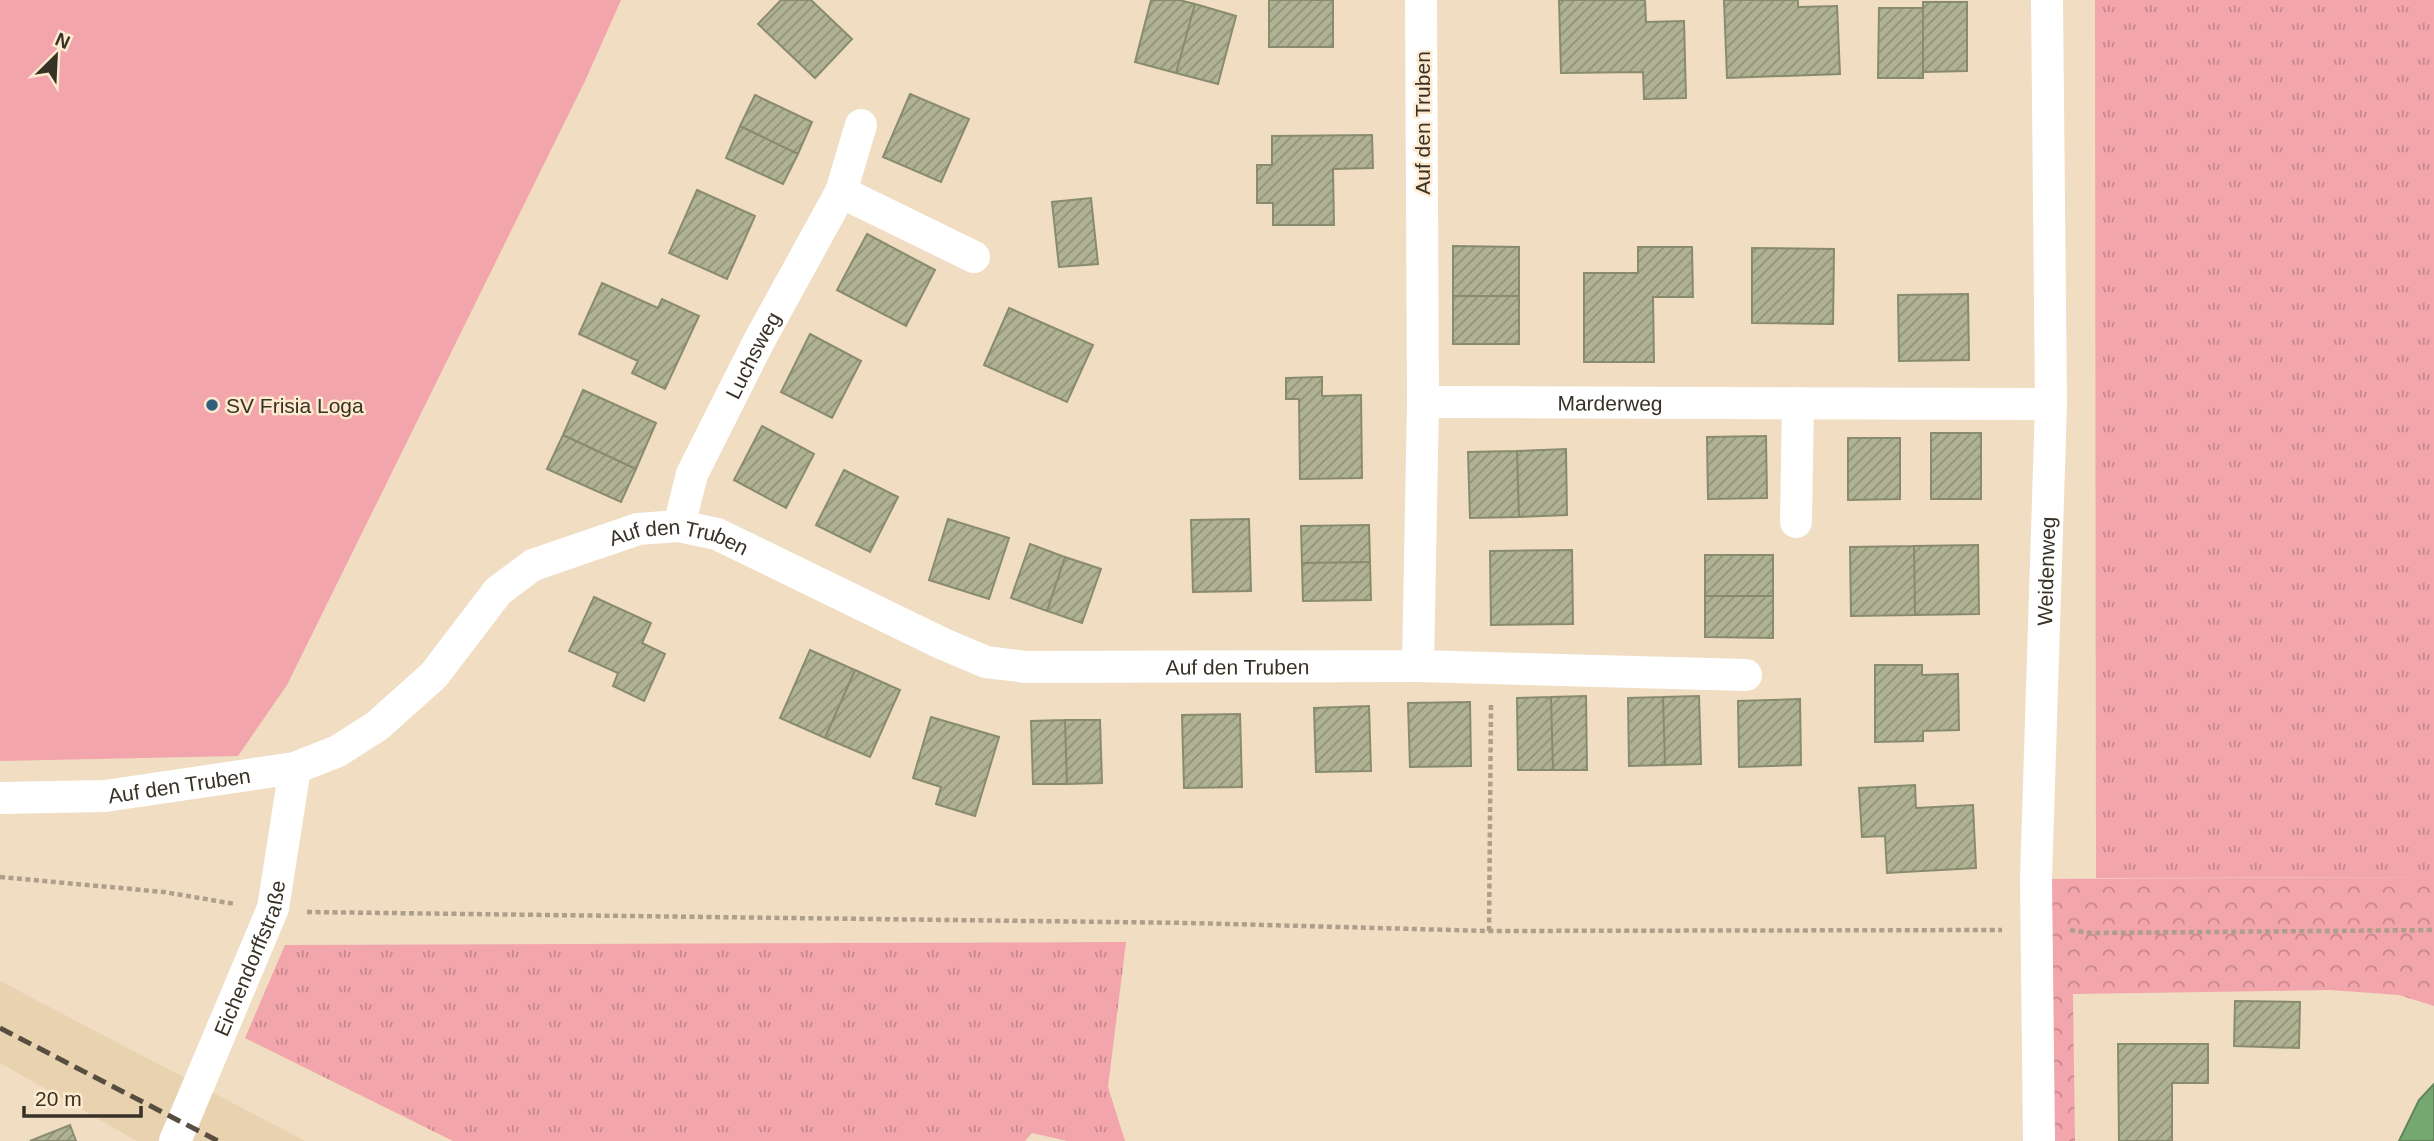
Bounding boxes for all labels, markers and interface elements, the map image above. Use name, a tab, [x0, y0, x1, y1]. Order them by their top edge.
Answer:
north arrow	[21, 21, 91, 91]
text: N	[52, 29, 73, 53]
street label: Auf den Truben	[1411, 51, 1434, 195]
street label: Luchsweg	[720, 308, 784, 402]
street label: Marderweg	[1557, 391, 1663, 414]
place label: SV Frisia Loga	[226, 394, 364, 417]
marker: SV Frisia Loga	[204, 397, 220, 413]
street label: Auf den Truben	[606, 514, 752, 559]
street label: Weidenweg	[2032, 516, 2059, 626]
street label: Auf den Truben	[1166, 655, 1309, 678]
street label: Auf den Truben	[106, 763, 252, 807]
street label: Eichendorffstraße	[209, 879, 289, 1039]
scale bar	[24, 1074, 142, 1118]
text: 20 m	[35, 1087, 82, 1110]

